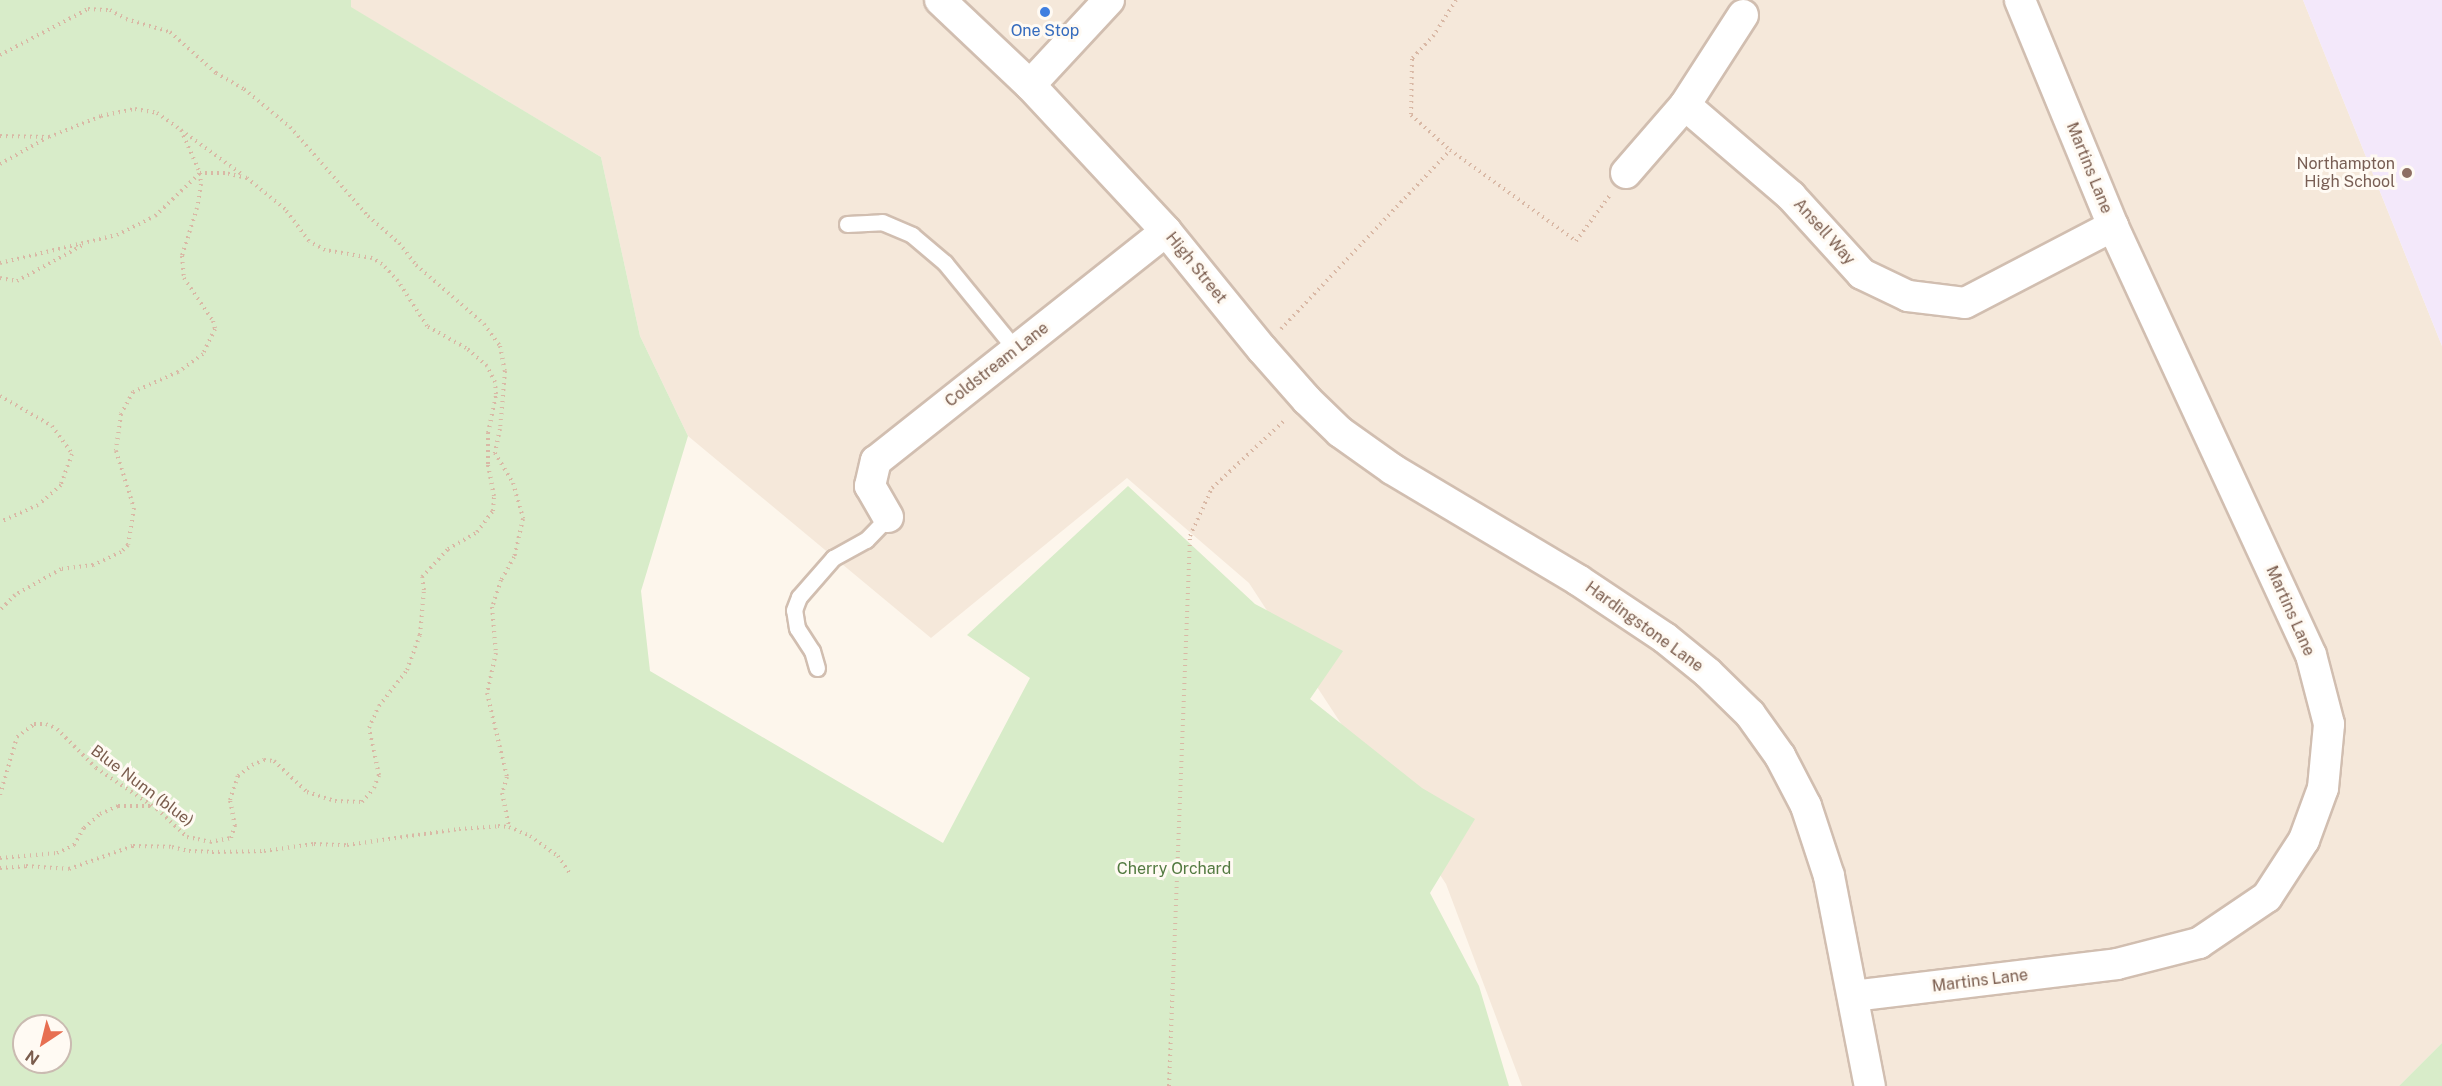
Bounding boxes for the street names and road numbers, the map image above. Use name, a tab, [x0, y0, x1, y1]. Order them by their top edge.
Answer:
street label: Martins Lane	[2062, 120, 2116, 216]
street label: Ansell Way	[1789, 195, 1859, 269]
street label: High Street	[1161, 229, 1231, 307]
street label: Coldstream Lane	[941, 319, 1053, 411]
street label: Martins Lane	[2262, 563, 2318, 659]
street label: Hardingstone Lane	[1581, 578, 1707, 676]
street label: Blue Nunn (blue)	[87, 741, 197, 831]
street label: Martins Lane	[1931, 966, 2029, 996]

